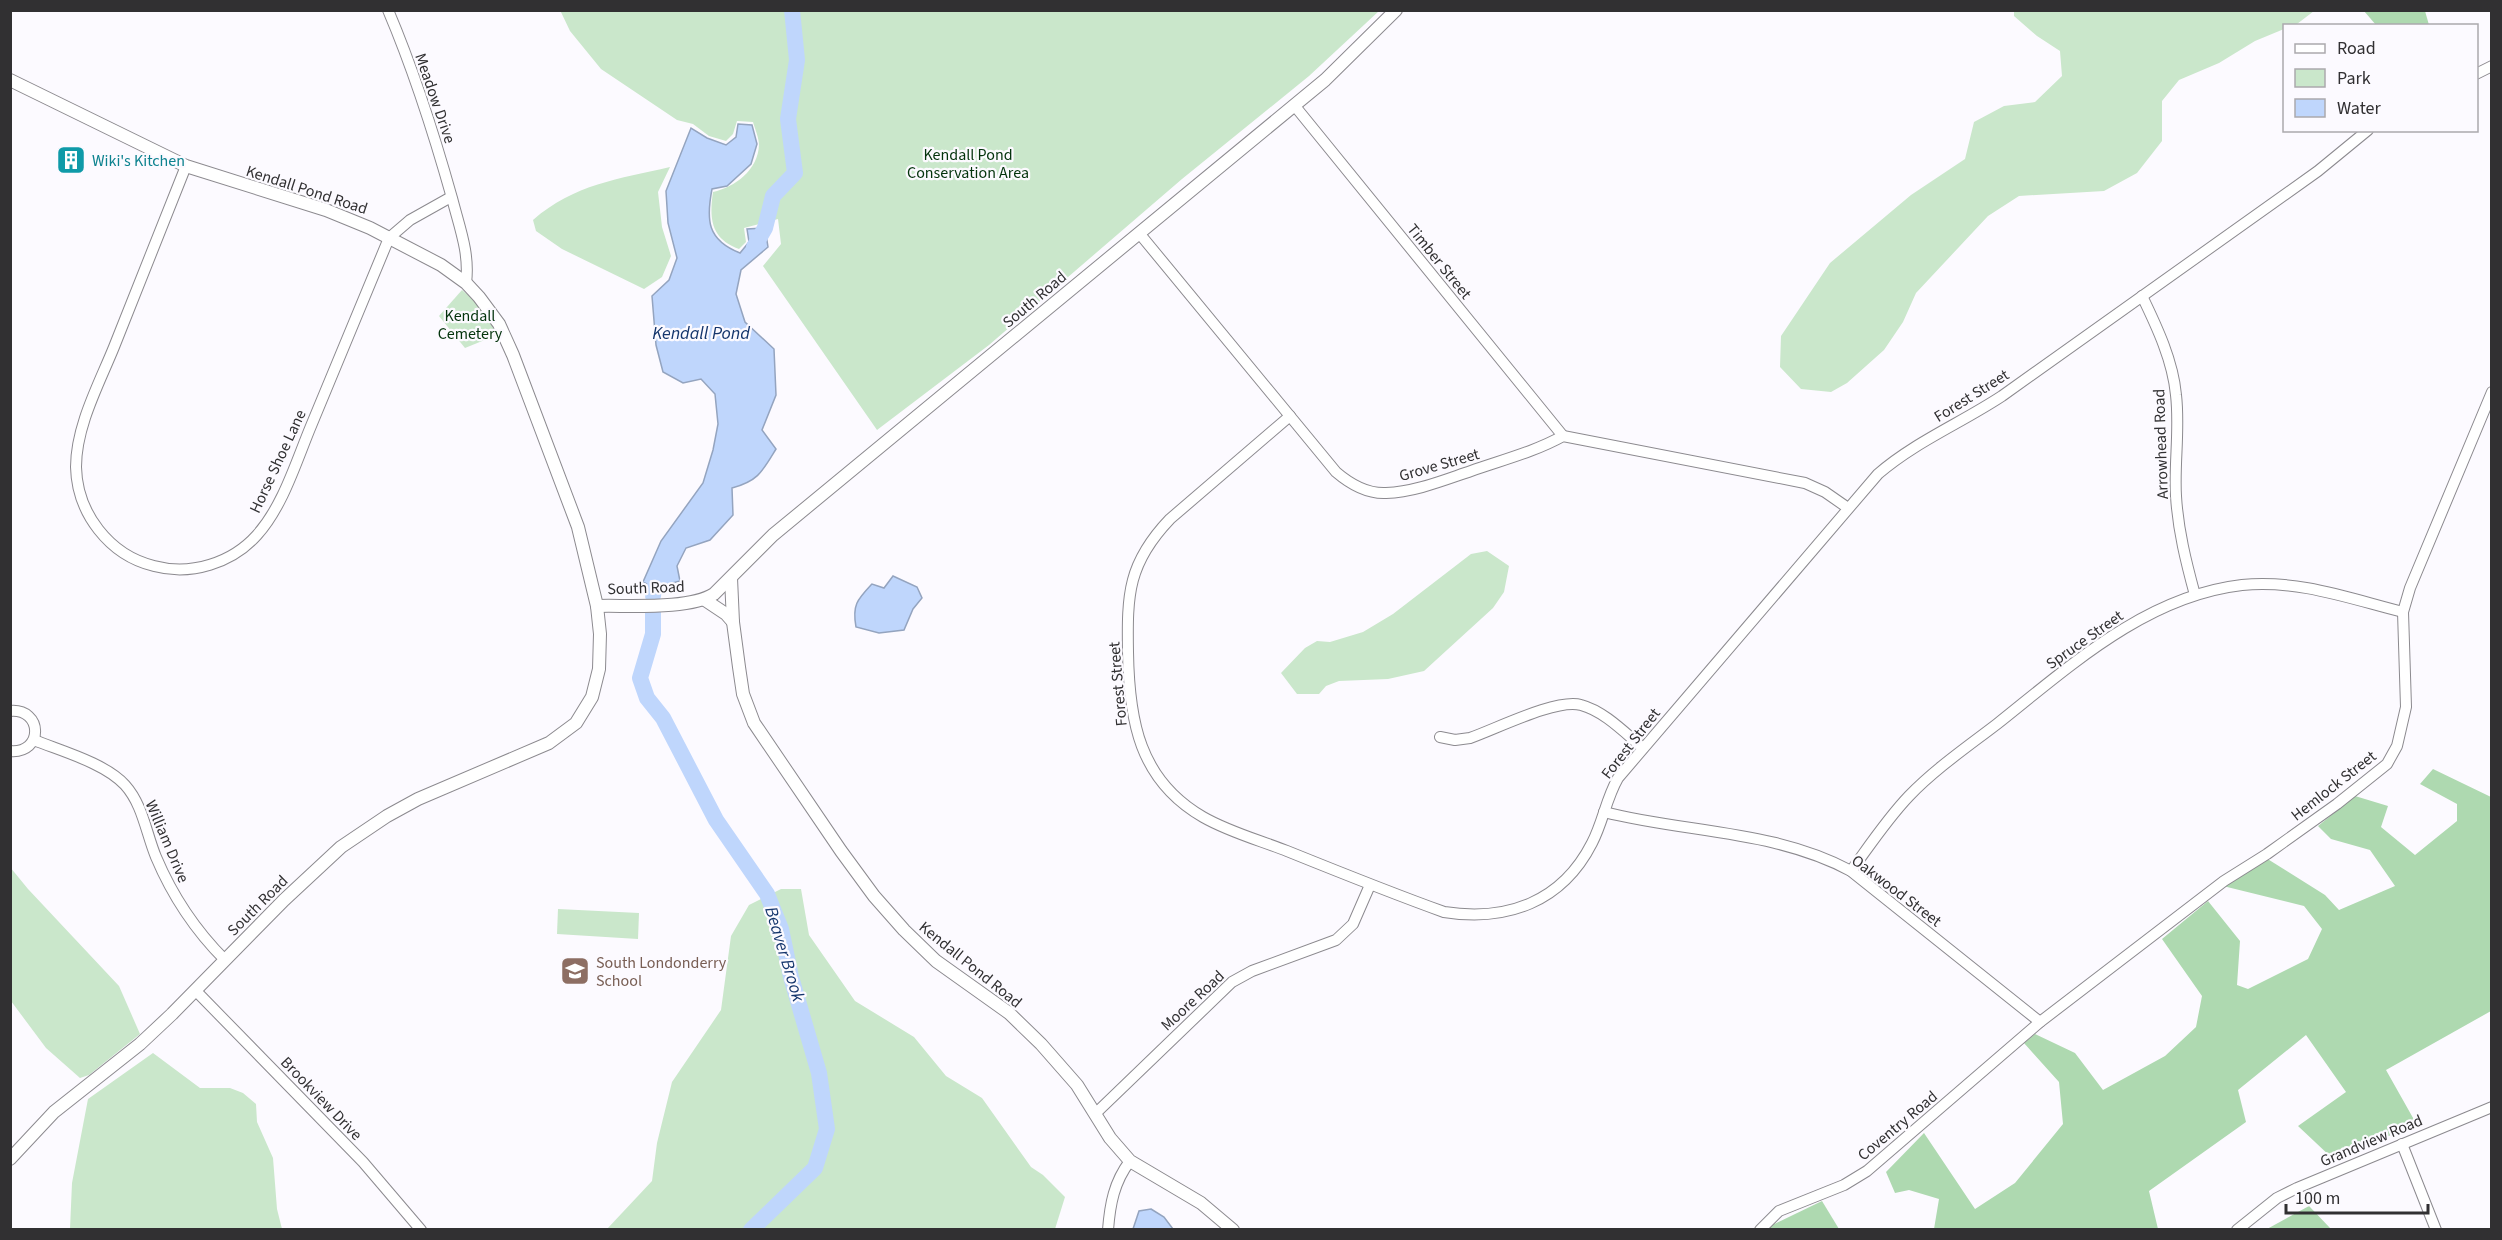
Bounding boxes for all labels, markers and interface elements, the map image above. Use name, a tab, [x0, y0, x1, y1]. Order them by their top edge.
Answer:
legend	[2283, 24, 2478, 132]
text: Road	[2337, 36, 2376, 61]
street label: Meadow Drive	[409, 50, 461, 147]
text: Park	[2337, 66, 2371, 91]
text: Water	[2337, 96, 2381, 121]
building icon: Wiki's Kitchen	[55, 144, 87, 176]
park label: Kendall Pond Conservation Area	[907, 144, 1029, 184]
place label: Wiki's Kitchen	[92, 150, 185, 172]
street label: Kendall Pond Road	[243, 160, 370, 220]
street label: Timber Street	[1402, 219, 1477, 305]
street label: South Road	[998, 266, 1071, 333]
park label: Kendall Cemetery	[438, 305, 503, 345]
water label: Kendall Pond	[652, 321, 750, 346]
street label: Forest Street	[1930, 364, 2014, 428]
street label: Arrowhead Road	[2148, 388, 2174, 500]
street label: Horse Shoe Lane	[244, 406, 312, 517]
street label: Grove Street	[1397, 443, 1483, 487]
street label: South Road	[607, 576, 685, 600]
street label: Spruce Street	[2041, 605, 2128, 675]
street label: Forest Street	[1103, 640, 1133, 727]
street label: Forest Street	[1596, 703, 1666, 784]
street label: Hemlock Street	[2286, 745, 2381, 826]
street label: William Drive	[140, 797, 194, 886]
street label: Oakwood Street	[1847, 850, 1946, 932]
street label: South Road	[223, 871, 293, 941]
water label: Beaver Brook	[758, 904, 811, 1005]
street label: Kendall Pond Road	[914, 916, 1027, 1013]
place label: South Londonderry School	[596, 952, 727, 992]
school or university icon: South Londonderry School	[559, 955, 591, 987]
street label: Moore Road	[1156, 965, 1229, 1036]
street label: Brookview Drive	[276, 1052, 367, 1146]
street label: Coventry Road	[1853, 1086, 1942, 1166]
street label: Grandview Road	[2317, 1109, 2426, 1172]
scale bar	[2286, 1177, 2428, 1215]
text: 100 m	[2295, 1186, 2340, 1211]

